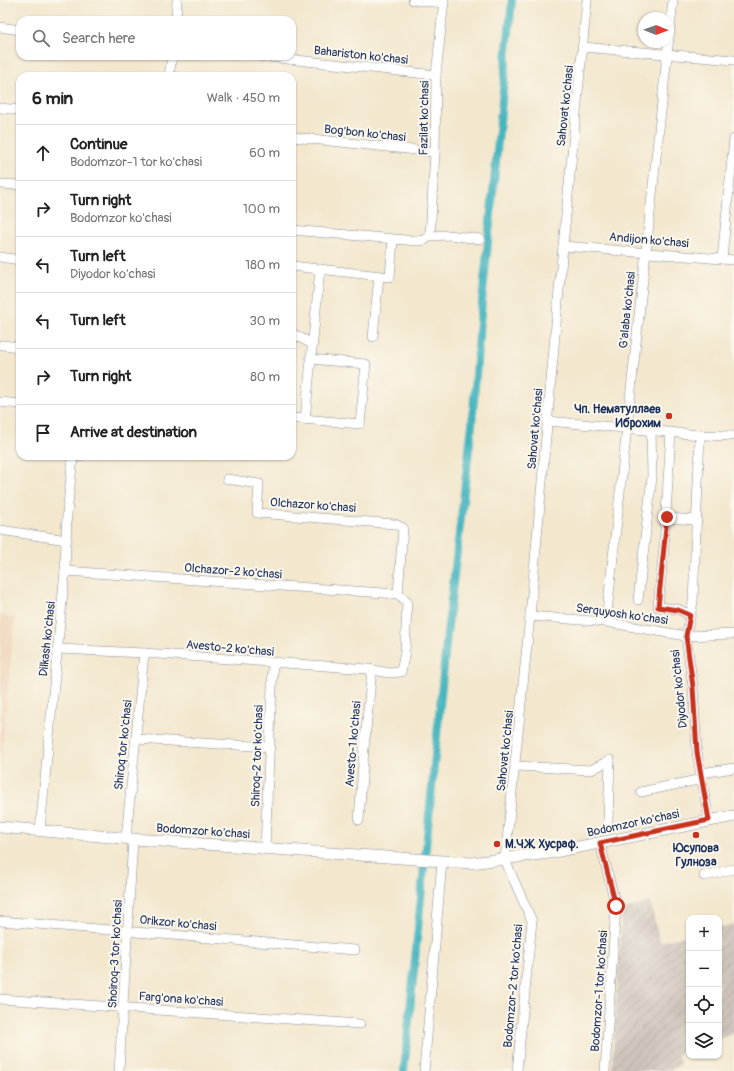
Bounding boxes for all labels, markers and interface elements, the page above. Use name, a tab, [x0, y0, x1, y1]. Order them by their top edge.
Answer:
north arrow	[638, 12, 674, 48]
search box	[16, 16, 296, 60]
icon: search	[30, 27, 52, 49]
text: Search here	[62, 29, 135, 48]
street label: Bahariston ko'chasi	[313, 43, 409, 68]
street label: Sahovat ko'chasi	[554, 65, 577, 147]
street label: Fazilat ko'chasi	[416, 81, 433, 155]
text: 6 min	[32, 88, 73, 109]
text: Walk · 450 m	[207, 90, 280, 106]
street label: Bog'bon ko'chasi	[323, 122, 406, 145]
text: Continue	[70, 135, 128, 154]
icon: ahead	[32, 142, 54, 164]
text: 60 m	[249, 145, 280, 161]
text: Bodomzor-1 tor ko'chasi	[70, 154, 202, 170]
text: Turn right	[70, 191, 131, 210]
icon: right	[32, 198, 54, 220]
text: 100 m	[243, 201, 280, 217]
text: Bodomzor ko'chasi	[70, 210, 172, 226]
street label: Andijon ko'chasi	[608, 230, 689, 251]
text: Turn left	[70, 247, 126, 266]
icon: left	[32, 254, 54, 276]
text: 180 m	[245, 257, 280, 273]
text: Diyodor ko'chasi	[70, 266, 155, 282]
street label: G'alaba ko'chasi	[616, 271, 639, 349]
icon: left	[32, 310, 54, 332]
text: Turn left	[70, 311, 126, 330]
text: 30 m	[250, 313, 280, 329]
icon: right	[32, 366, 54, 388]
text: Turn right	[70, 367, 131, 386]
text: 80 m	[250, 369, 280, 385]
street label: Sahovat ko'chasi	[524, 388, 547, 470]
place label: Чп. Нематуллаев Иброхим	[574, 402, 661, 431]
marker: Чп. Нематуллаев Иброхим	[664, 411, 674, 421]
icon: arrive	[32, 422, 54, 444]
text: Arrive at destination	[70, 423, 197, 442]
street label: Olchazor ko'chasi	[270, 495, 356, 516]
route end	[658, 508, 676, 526]
street label: Olchazor-2 ko'chasi	[184, 561, 282, 582]
street label: Dilkash ko'chasi	[36, 601, 59, 677]
street label: Serquyosh ko'chasi	[575, 601, 669, 628]
street label: Avesto-2 ko'chasi	[185, 637, 274, 660]
street label: Diyodor ko'chasi	[668, 649, 691, 729]
street label: Shiroq tor ko'chasi	[111, 699, 136, 791]
street label: Avesto-1 ko'chasi	[342, 701, 365, 788]
street label: Shiroq-2 tor ko'chasi	[248, 705, 267, 807]
street label: Sahovat ko'chasi	[494, 710, 517, 792]
street label: Bodomzor ko'chasi	[586, 806, 681, 841]
street label: Bodomzor ko'chasi	[156, 821, 250, 842]
marker: Юсупова Гулноза	[691, 830, 701, 840]
place label: М.Ч.Ж. Хусраф.	[505, 837, 579, 852]
marker: М.Ч.Ж. Хусраф.	[492, 839, 502, 849]
place label: Юсупова Гулноза	[672, 841, 719, 870]
route start	[607, 897, 625, 915]
street label: Shoiroq-3 tor ko'chasi	[105, 899, 126, 1009]
street label: Orikzor ko'chasi	[139, 913, 217, 934]
map controls	[686, 915, 722, 1059]
button: +	[686, 915, 722, 951]
street label: Bodomzor-2 tor ko'chasi	[501, 924, 526, 1048]
street label: Bodomzor-1 tor ko'chasi	[588, 930, 611, 1052]
button: −	[686, 951, 722, 987]
button: locate	[686, 987, 722, 1023]
street label: Farg'ona ko'chasi	[138, 989, 224, 1010]
button: layers	[686, 1023, 722, 1059]

